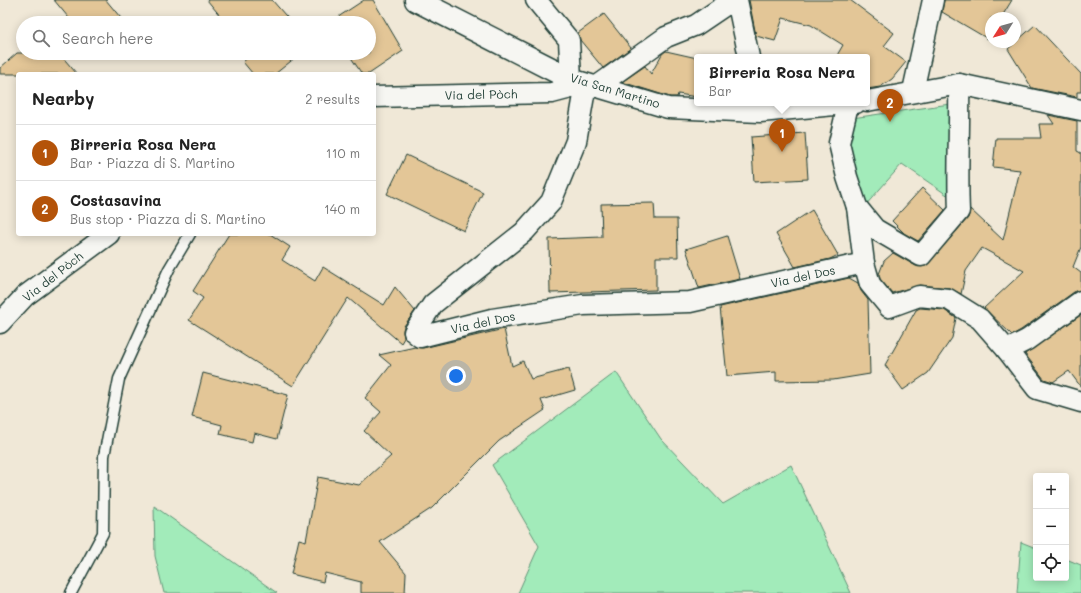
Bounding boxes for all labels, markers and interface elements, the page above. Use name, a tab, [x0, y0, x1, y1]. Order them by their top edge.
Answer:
north arrow	[985, 12, 1021, 48]
search box	[16, 16, 376, 60]
icon: search	[30, 27, 52, 49]
text: Search here	[62, 28, 153, 48]
popup	[694, 54, 870, 106]
text: Birreria Rosa Nera	[709, 62, 855, 82]
street label: Via San Martino	[568, 69, 662, 111]
text: Bar	[709, 82, 732, 99]
street label: Via del Pòch	[444, 85, 518, 103]
text: Nearby	[32, 87, 94, 109]
pin: 2	[877, 89, 903, 122]
text: 2 results	[305, 90, 360, 107]
pin: 1	[769, 119, 795, 152]
text: Birreria Rosa Nera	[70, 134, 216, 154]
text: 1	[42, 144, 48, 161]
text: 110 m	[326, 144, 360, 161]
text: Bar · Piazza di S. Martino	[70, 154, 235, 171]
text: Costasavina	[70, 190, 161, 210]
text: 2	[41, 200, 49, 217]
text: 140 m	[324, 200, 360, 217]
text: Bus stop · Piazza di S. Martino	[70, 210, 265, 227]
street label: Via del Pòch	[19, 247, 86, 305]
street label: Via del Dos	[769, 261, 837, 291]
street label: Via del Dos	[449, 307, 517, 337]
your location	[446, 366, 466, 386]
map controls	[1033, 473, 1069, 581]
button: +	[1033, 473, 1069, 509]
button: −	[1033, 509, 1069, 545]
button: locate	[1033, 545, 1069, 581]

